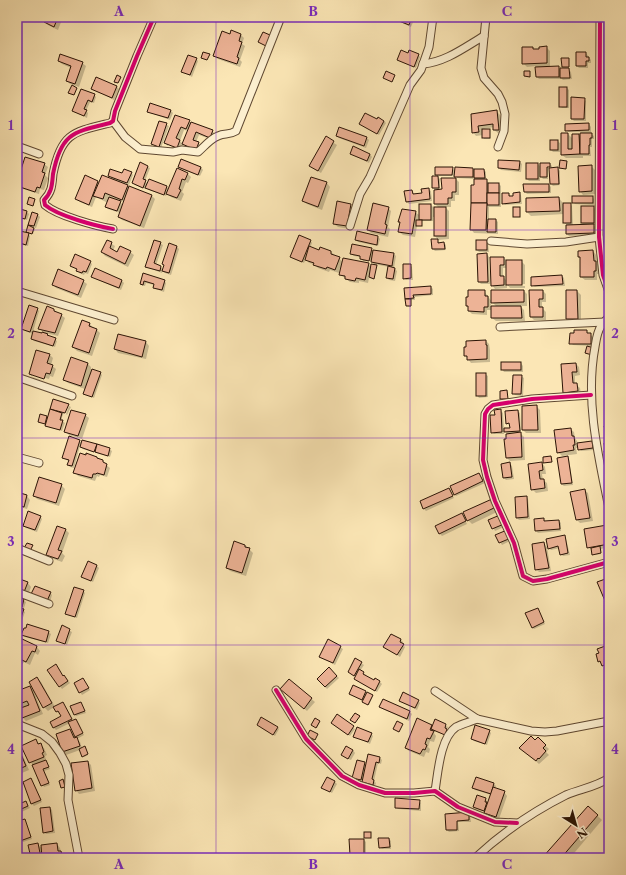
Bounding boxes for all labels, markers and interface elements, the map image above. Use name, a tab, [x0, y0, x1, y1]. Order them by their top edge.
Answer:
text: A	[113, 3, 125, 19]
text: B	[308, 3, 318, 19]
text: C	[502, 3, 512, 19]
text: 1	[8, 117, 14, 133]
text: 1	[612, 117, 618, 133]
text: 2	[7, 325, 15, 341]
text: 2	[611, 325, 619, 341]
text: 3	[7, 533, 15, 549]
text: 3	[611, 533, 619, 549]
text: 4	[7, 741, 15, 757]
text: 4	[611, 741, 619, 757]
north arrow	[556, 805, 596, 845]
text: N	[574, 825, 590, 842]
text: A	[113, 856, 125, 872]
text: B	[308, 856, 318, 872]
text: C	[502, 856, 512, 872]

